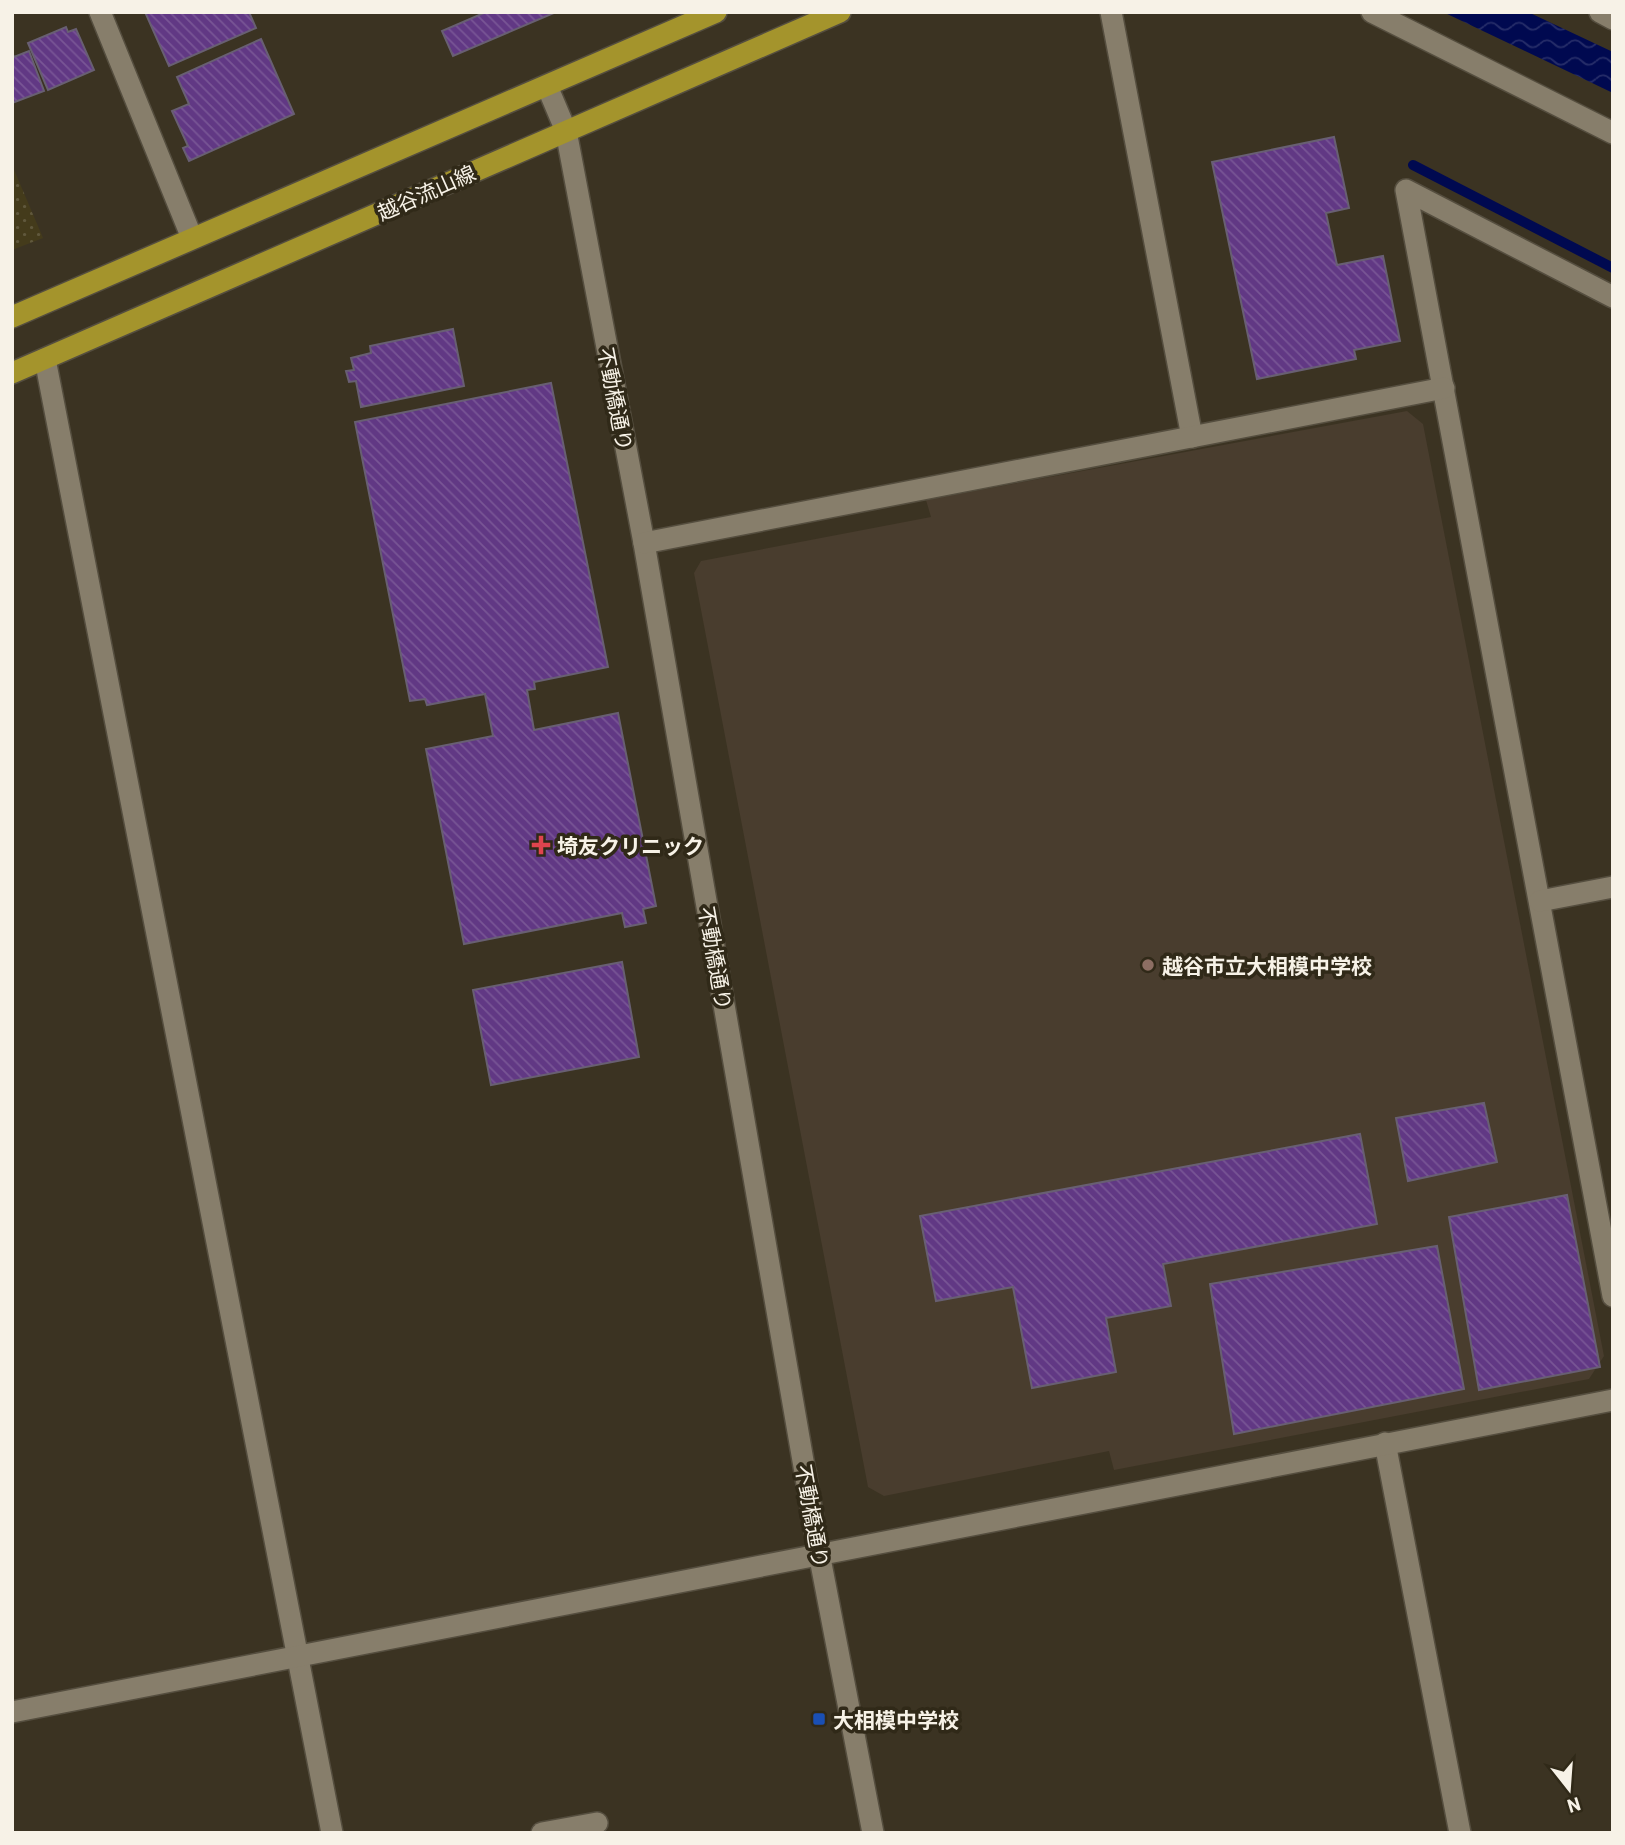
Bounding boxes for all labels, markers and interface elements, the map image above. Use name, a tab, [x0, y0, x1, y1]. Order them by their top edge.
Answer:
street label: 越谷流山線	[373, 159, 479, 225]
street label: 不動橋通り	[594, 345, 638, 453]
place label: 埼友クリニック	[557, 833, 704, 858]
marker: 埼友クリニック	[531, 835, 551, 855]
street label: 不動橋通り	[695, 904, 737, 1012]
place label: 越谷市立大相模中学校	[1162, 953, 1372, 978]
marker: 越谷市立大相模中学校	[1140, 957, 1156, 973]
street label: 不動橋通り	[792, 1462, 834, 1570]
place label: 大相模中学校	[833, 1707, 959, 1732]
marker: 大相模中学校	[811, 1711, 827, 1727]
north arrow	[1534, 1754, 1604, 1824]
text: N	[1565, 1793, 1584, 1819]

